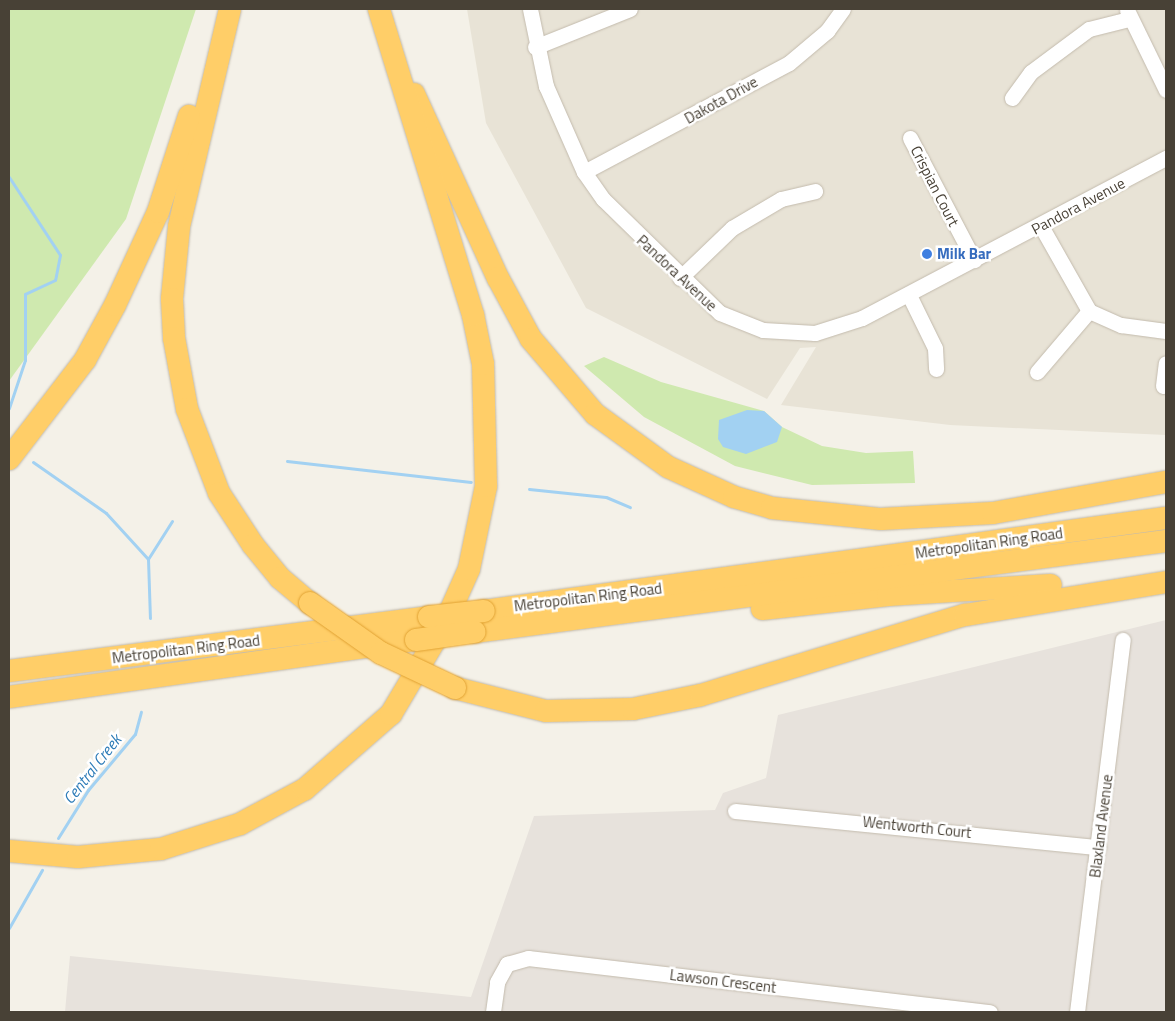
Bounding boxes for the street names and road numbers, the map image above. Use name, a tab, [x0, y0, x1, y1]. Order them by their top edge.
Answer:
street label: Dakota Drive	[681, 73, 761, 127]
street label: Crispian Court	[907, 143, 963, 229]
street label: Pandora Avenue	[1028, 174, 1128, 238]
street label: Pandora Avenue	[633, 231, 721, 315]
street label: Metropolitan Ring Road	[914, 524, 1064, 562]
street label: Metropolitan Ring Road	[513, 579, 663, 615]
street label: Metropolitan Ring Road	[111, 631, 261, 667]
street label: Blaxland Avenue	[1086, 773, 1116, 879]
street label: Wentworth Court	[862, 812, 972, 842]
street label: Lawson Crescent	[669, 966, 777, 996]

